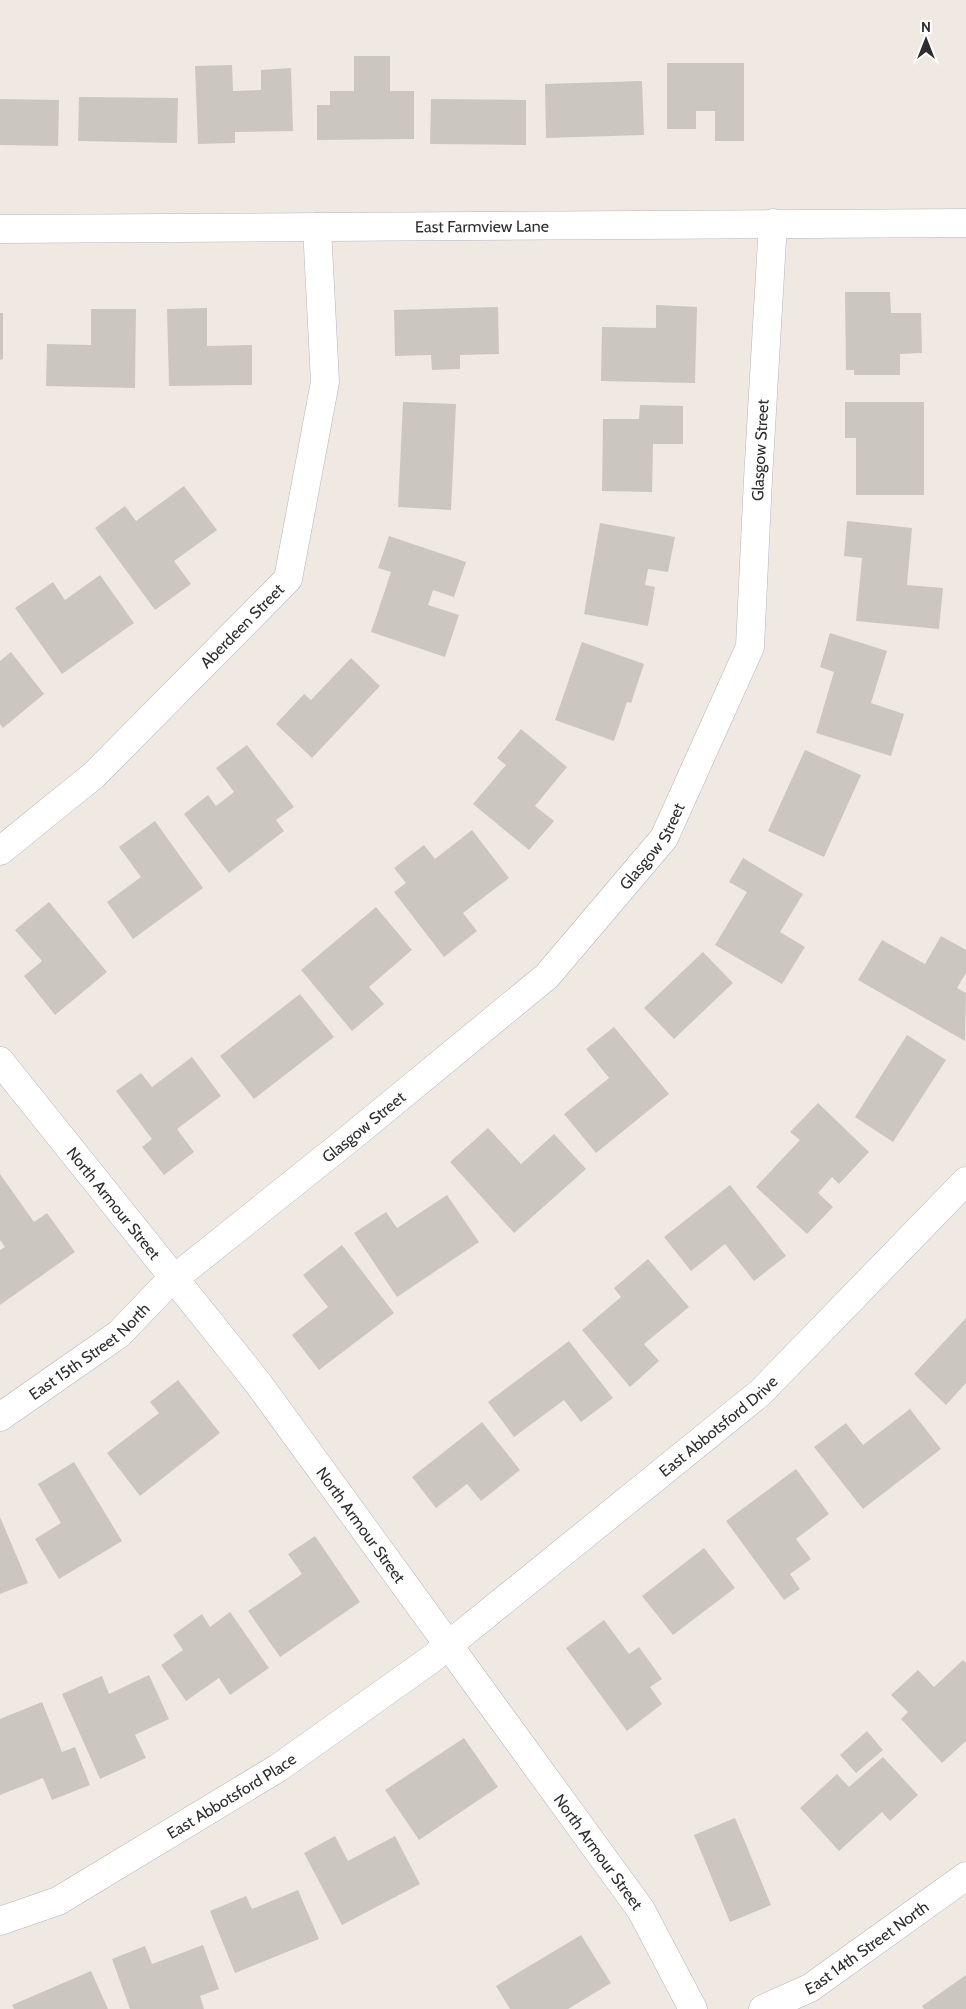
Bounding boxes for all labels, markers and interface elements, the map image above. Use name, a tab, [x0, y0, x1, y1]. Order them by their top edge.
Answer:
north arrow	[901, 15, 951, 65]
text: N	[921, 18, 931, 36]
street label: East Farmview Lane	[415, 217, 549, 236]
street label: Glasgow Street	[748, 398, 773, 502]
street label: Aberdeen Street	[196, 580, 288, 672]
street label: Glasgow Street	[615, 800, 689, 894]
street label: Glasgow Street	[318, 1087, 410, 1167]
street label: North Armour Street	[63, 1143, 165, 1264]
street label: East 15th Street North	[25, 1299, 154, 1404]
street label: East Abbotsford Drive	[655, 1372, 781, 1481]
street label: North Armour Street	[312, 1464, 409, 1587]
street label: East Abbotsford Place	[164, 1749, 300, 1843]
street label: North Armour Street	[550, 1790, 647, 1914]
street label: East 14th Street North	[802, 1897, 932, 1999]

